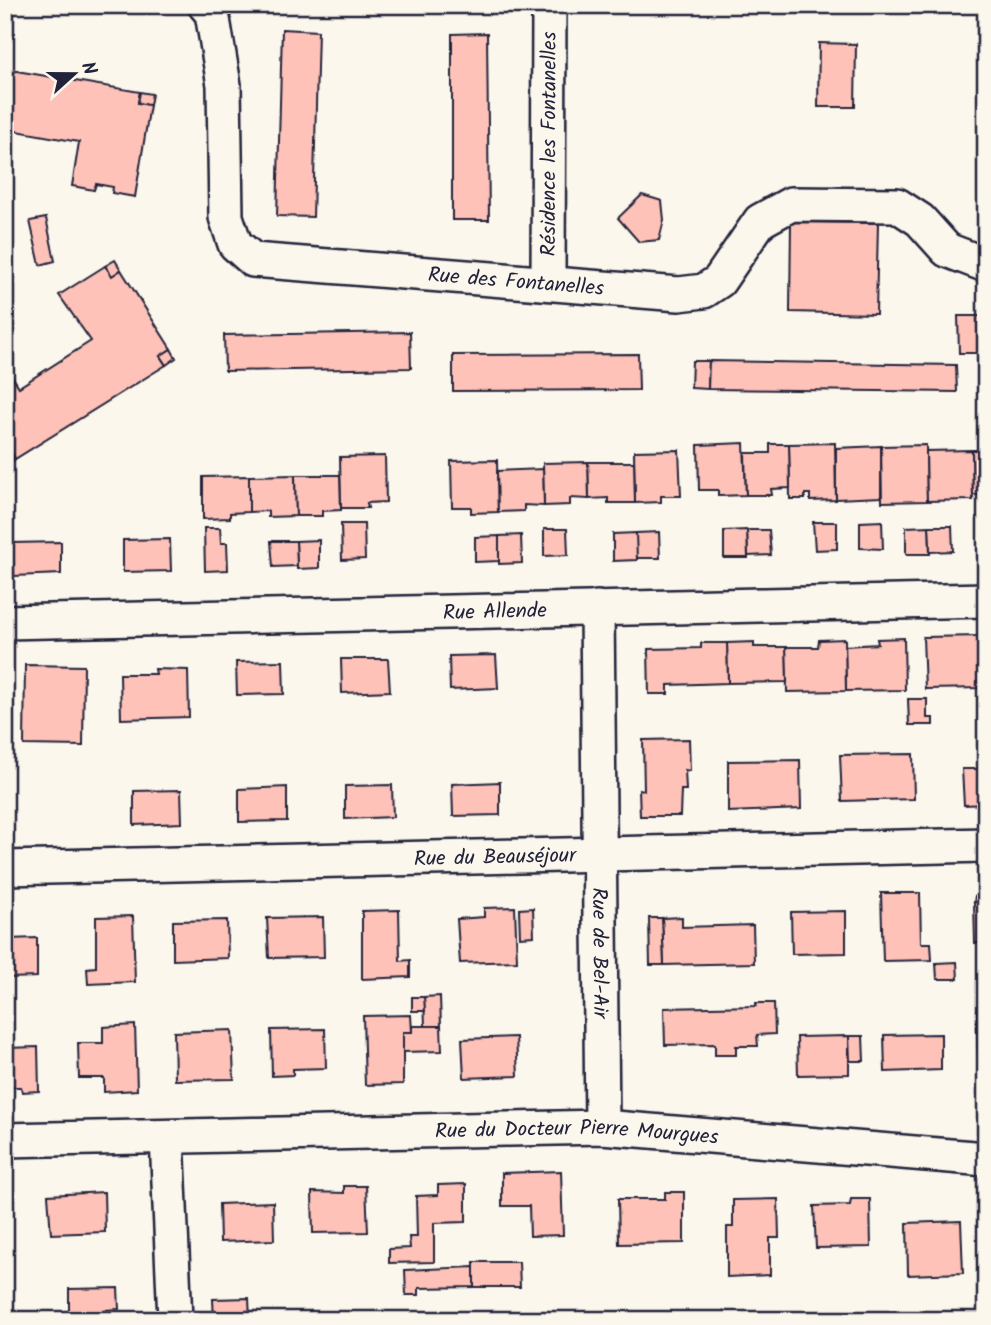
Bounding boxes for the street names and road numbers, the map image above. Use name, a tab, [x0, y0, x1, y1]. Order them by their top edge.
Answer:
street label: Résidence les Fontanelles	[533, 31, 567, 256]
street label: Rue des Fontanelles	[427, 259, 605, 306]
street label: Rue Allende	[443, 595, 548, 630]
street label: Rue du Beauséjour	[413, 840, 577, 876]
street label: Rue de Bel-Air	[582, 887, 616, 1020]
street label: Rue du Docteur Pierre Mourgues	[435, 1112, 720, 1155]

